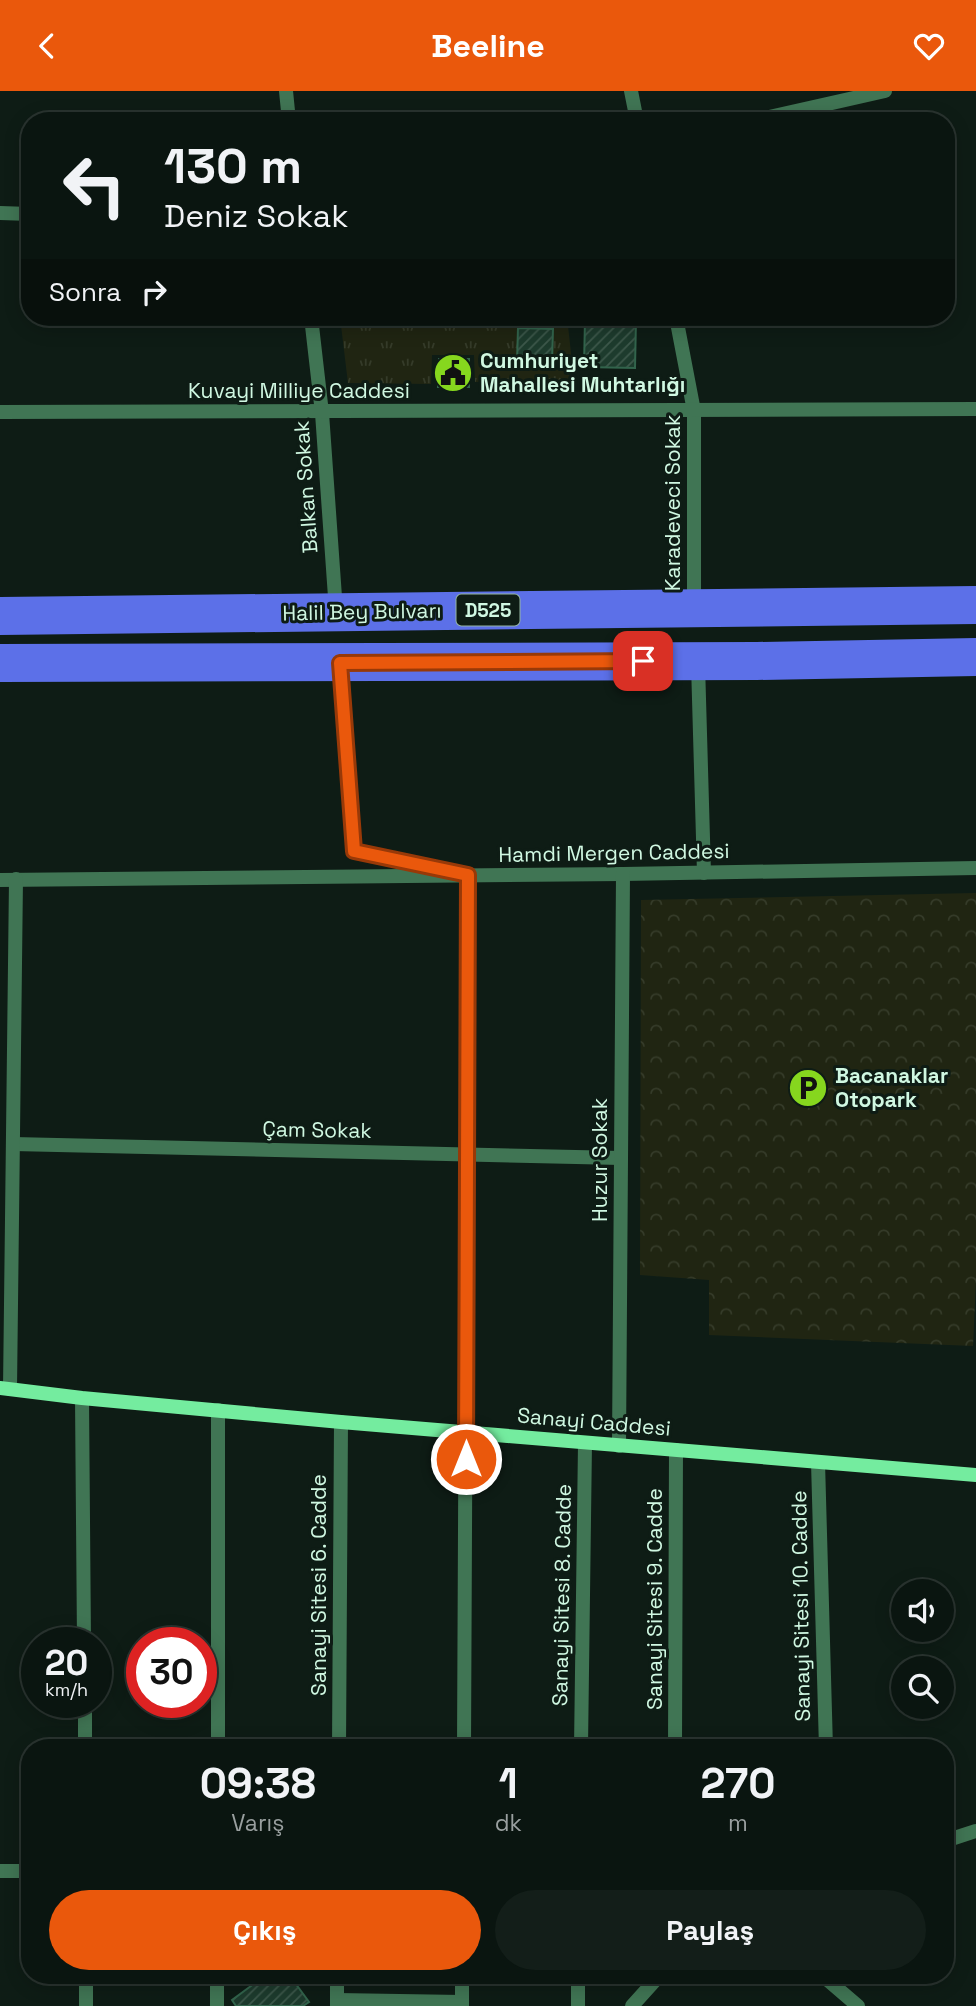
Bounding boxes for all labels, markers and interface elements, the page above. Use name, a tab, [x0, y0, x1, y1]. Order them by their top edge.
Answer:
text: Beeline	[431, 26, 545, 66]
icon: back	[28, 27, 66, 65]
icon: heart	[910, 27, 948, 65]
text: 130 m	[164, 135, 302, 197]
icon: left	[49, 140, 140, 231]
text: Deniz Sokak	[164, 196, 348, 236]
icon: right	[135, 273, 173, 311]
text: Sonra	[49, 275, 121, 309]
place label: Cumhuriyet Mahallesi Muhtarlığı	[480, 347, 685, 398]
public building icon: Cumhuriyet Mahallesi Muhtarlığı	[432, 352, 474, 394]
street label: Kuvayi Milliye Caddesi	[188, 377, 410, 404]
street label: Karadeveci Sokak	[659, 415, 686, 591]
street label: Balkan Sokak	[287, 420, 324, 554]
road number: D525	[456, 595, 520, 625]
street label: Halil Bey Bulvarı	[282, 597, 442, 626]
pin	[613, 631, 673, 691]
icon: arrive	[624, 642, 662, 680]
street label: Hamdi Mergen Caddesi	[498, 837, 730, 868]
place label: Bacanaklar Otopark	[835, 1062, 948, 1113]
parking icon: Bacanaklar Otopark	[787, 1067, 829, 1109]
street label: Huzur Sokak	[586, 1098, 613, 1222]
street label: Çam Sokak	[262, 1115, 372, 1144]
street label: Sanayi Caddesi	[516, 1401, 672, 1442]
position arrow	[429, 1422, 503, 1496]
street label: Sanayi Sitesi 6. Cadde	[305, 1474, 332, 1696]
street label: Sanayi Sitesi 8. Cadde	[546, 1484, 577, 1706]
street label: Sanayi Sitesi 9. Cadde	[641, 1488, 668, 1710]
street label: Sanayi Sitesi 10. Cadde	[785, 1490, 816, 1722]
map controls	[891, 1579, 954, 1719]
button: sound	[891, 1579, 954, 1642]
speed limit sign: 30	[126, 1627, 217, 1718]
text: 20	[45, 1641, 88, 1685]
button: search	[891, 1656, 954, 1719]
text: km/h	[45, 1678, 88, 1701]
text: 09:38	[200, 1757, 316, 1810]
text: 1	[499, 1757, 518, 1810]
text: 270	[701, 1757, 775, 1810]
text: Varış	[231, 1808, 284, 1838]
text: dk	[495, 1808, 522, 1838]
text: m	[728, 1808, 748, 1838]
button: Çıkış	[49, 1890, 481, 1970]
button: Paylaş	[495, 1890, 926, 1970]

